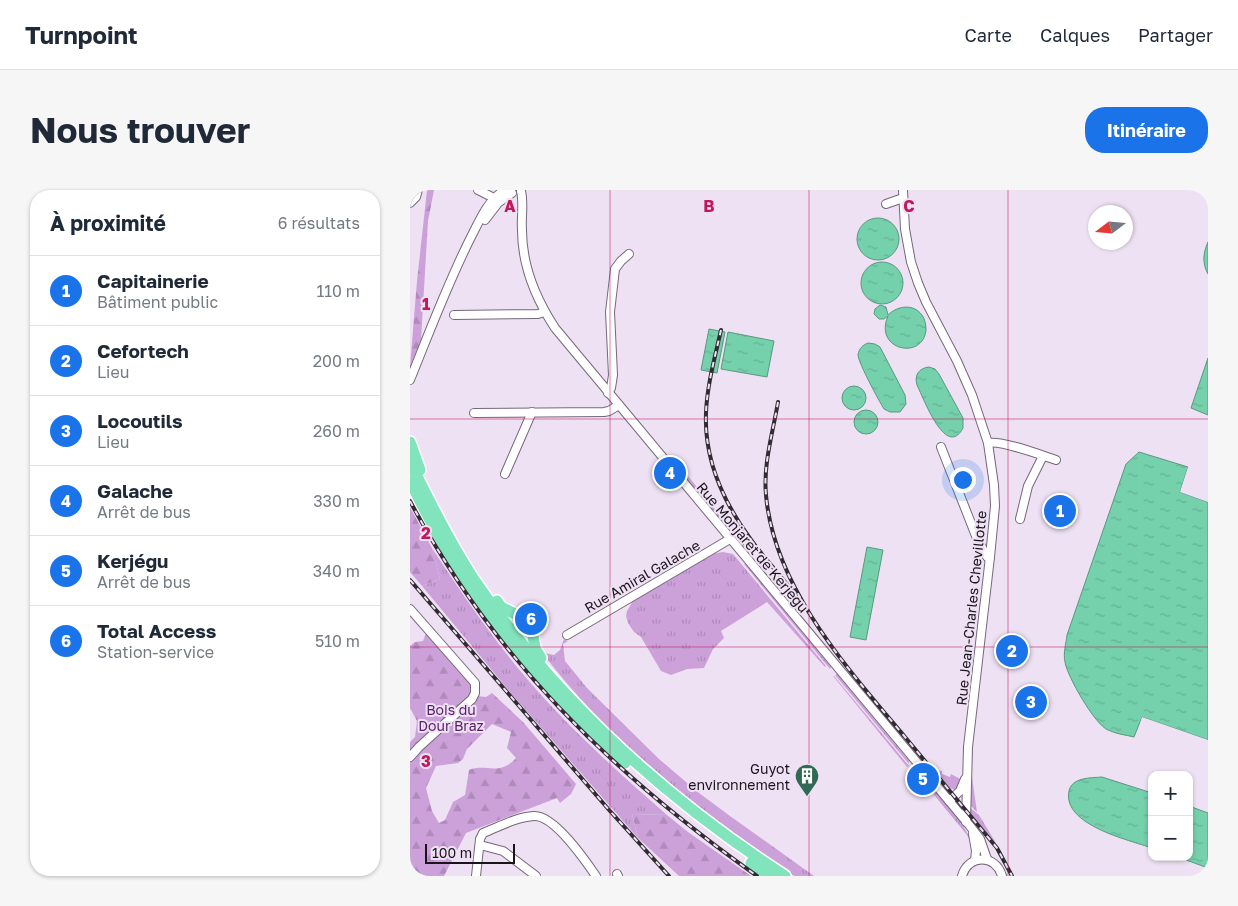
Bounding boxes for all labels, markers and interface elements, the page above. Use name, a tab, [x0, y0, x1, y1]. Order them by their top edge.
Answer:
text: Turnpoint	[25, 20, 138, 49]
text: Carte	[965, 24, 1012, 46]
text: Calques	[1040, 24, 1110, 46]
text: Partager	[1138, 24, 1213, 46]
button: Itinéraire	[1085, 107, 1208, 153]
text: Nous trouver	[30, 109, 250, 151]
text: A	[504, 196, 516, 216]
text: B	[703, 196, 715, 216]
text: C	[903, 196, 915, 216]
north arrow	[1088, 205, 1133, 250]
text: À proximité	[50, 210, 166, 236]
text: 6 résultats	[278, 213, 360, 233]
text: Capitainerie	[97, 269, 209, 292]
text: 1	[62, 281, 70, 301]
text: 110 m	[316, 281, 360, 301]
text: Bâtiment public	[97, 292, 218, 312]
text: 1	[422, 294, 430, 314]
text: Cefortech	[97, 339, 189, 362]
text: 2	[61, 351, 71, 371]
text: 200 m	[313, 351, 360, 371]
text: Lieu	[97, 362, 129, 382]
text: Locoutils	[97, 409, 183, 432]
text: 3	[61, 421, 71, 441]
text: 260 m	[313, 421, 360, 441]
text: Lieu	[97, 432, 129, 452]
pin: 4	[654, 454, 686, 492]
your location	[950, 467, 976, 493]
street label: Rue Monjaret de Kerjegu	[694, 478, 812, 616]
text: Galache	[97, 479, 173, 502]
text: 4	[61, 491, 71, 511]
text: 330 m	[313, 491, 360, 511]
pin: 1	[1044, 492, 1076, 530]
text: Arrêt de bus	[97, 502, 191, 522]
street label: Rue Jean-Charles Chevillotte	[952, 510, 990, 706]
text: 2	[421, 523, 431, 543]
street label: Rue Amiral Galache	[581, 536, 703, 616]
text: Kerjégu	[97, 549, 168, 572]
text: 5	[61, 561, 71, 581]
text: 340 m	[313, 561, 360, 581]
text: Arrêt de bus	[97, 572, 191, 592]
pin: 6	[515, 600, 547, 638]
text: Total Access	[97, 619, 217, 642]
text: 6	[61, 631, 71, 651]
text: 510 m	[315, 631, 360, 651]
pin: 2	[996, 632, 1028, 670]
text: Station-service	[97, 642, 214, 662]
pin: 3	[1015, 683, 1047, 721]
park label: Bois du Dour Braz	[418, 701, 484, 734]
text: 3	[421, 751, 431, 771]
place label: Guyot environnement	[688, 760, 790, 793]
pin: 5	[907, 760, 939, 798]
building icon: Guyot environnement	[794, 763, 820, 797]
map controls	[1148, 771, 1193, 861]
button: +	[1148, 771, 1193, 816]
button: −	[1148, 816, 1193, 861]
scale bar	[425, 841, 515, 864]
text: 100 m	[432, 844, 472, 861]

